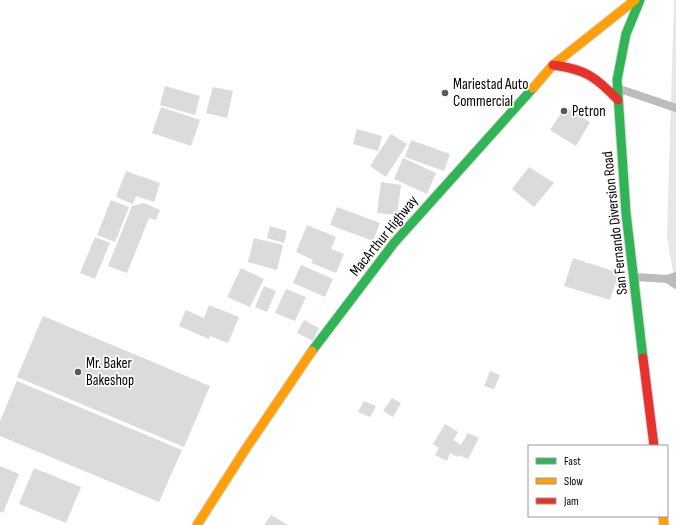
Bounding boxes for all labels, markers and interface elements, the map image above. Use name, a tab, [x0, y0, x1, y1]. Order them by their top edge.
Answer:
place label: Mariestad Auto Commercial	[453, 75, 528, 111]
marker: Mariestad Auto Commercial	[440, 88, 450, 98]
place label: Petron	[572, 102, 606, 121]
marker: Petron	[559, 106, 569, 116]
street label: San Fernando Diversion Road	[598, 150, 632, 296]
street label: MacArthur Highway	[346, 192, 422, 280]
place label: Mr. Baker Bakeshop	[86, 354, 134, 390]
marker: Mr. Baker Bakeshop	[73, 367, 83, 377]
legend	[528, 445, 668, 517]
text: Fast	[564, 454, 581, 469]
text: Slow	[564, 474, 583, 489]
text: Jam	[563, 494, 579, 509]

